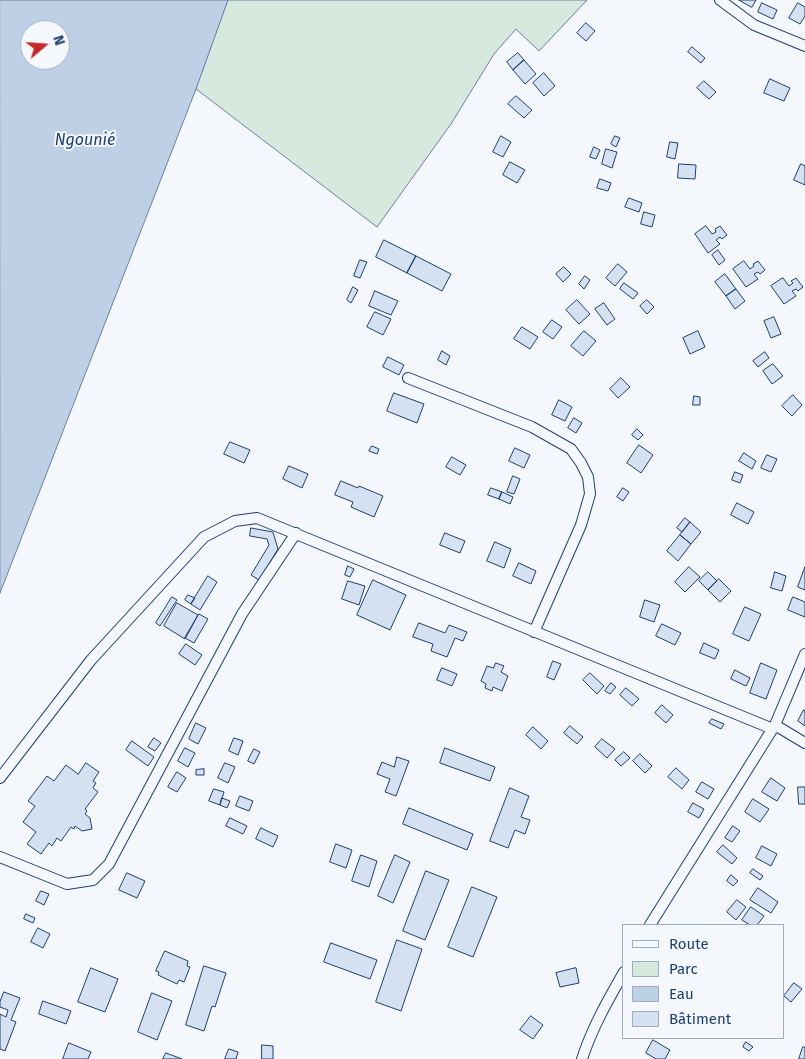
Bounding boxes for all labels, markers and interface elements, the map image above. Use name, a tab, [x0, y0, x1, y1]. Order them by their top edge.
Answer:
north arrow	[20, 20, 70, 70]
text: N	[49, 33, 68, 48]
water label: Ngounié	[55, 131, 115, 151]
legend	[622, 924, 785, 1039]
text: Route	[669, 935, 709, 953]
text: Parc	[669, 960, 698, 978]
text: Eau	[669, 985, 694, 1003]
text: Bâtiment	[669, 1010, 731, 1028]

